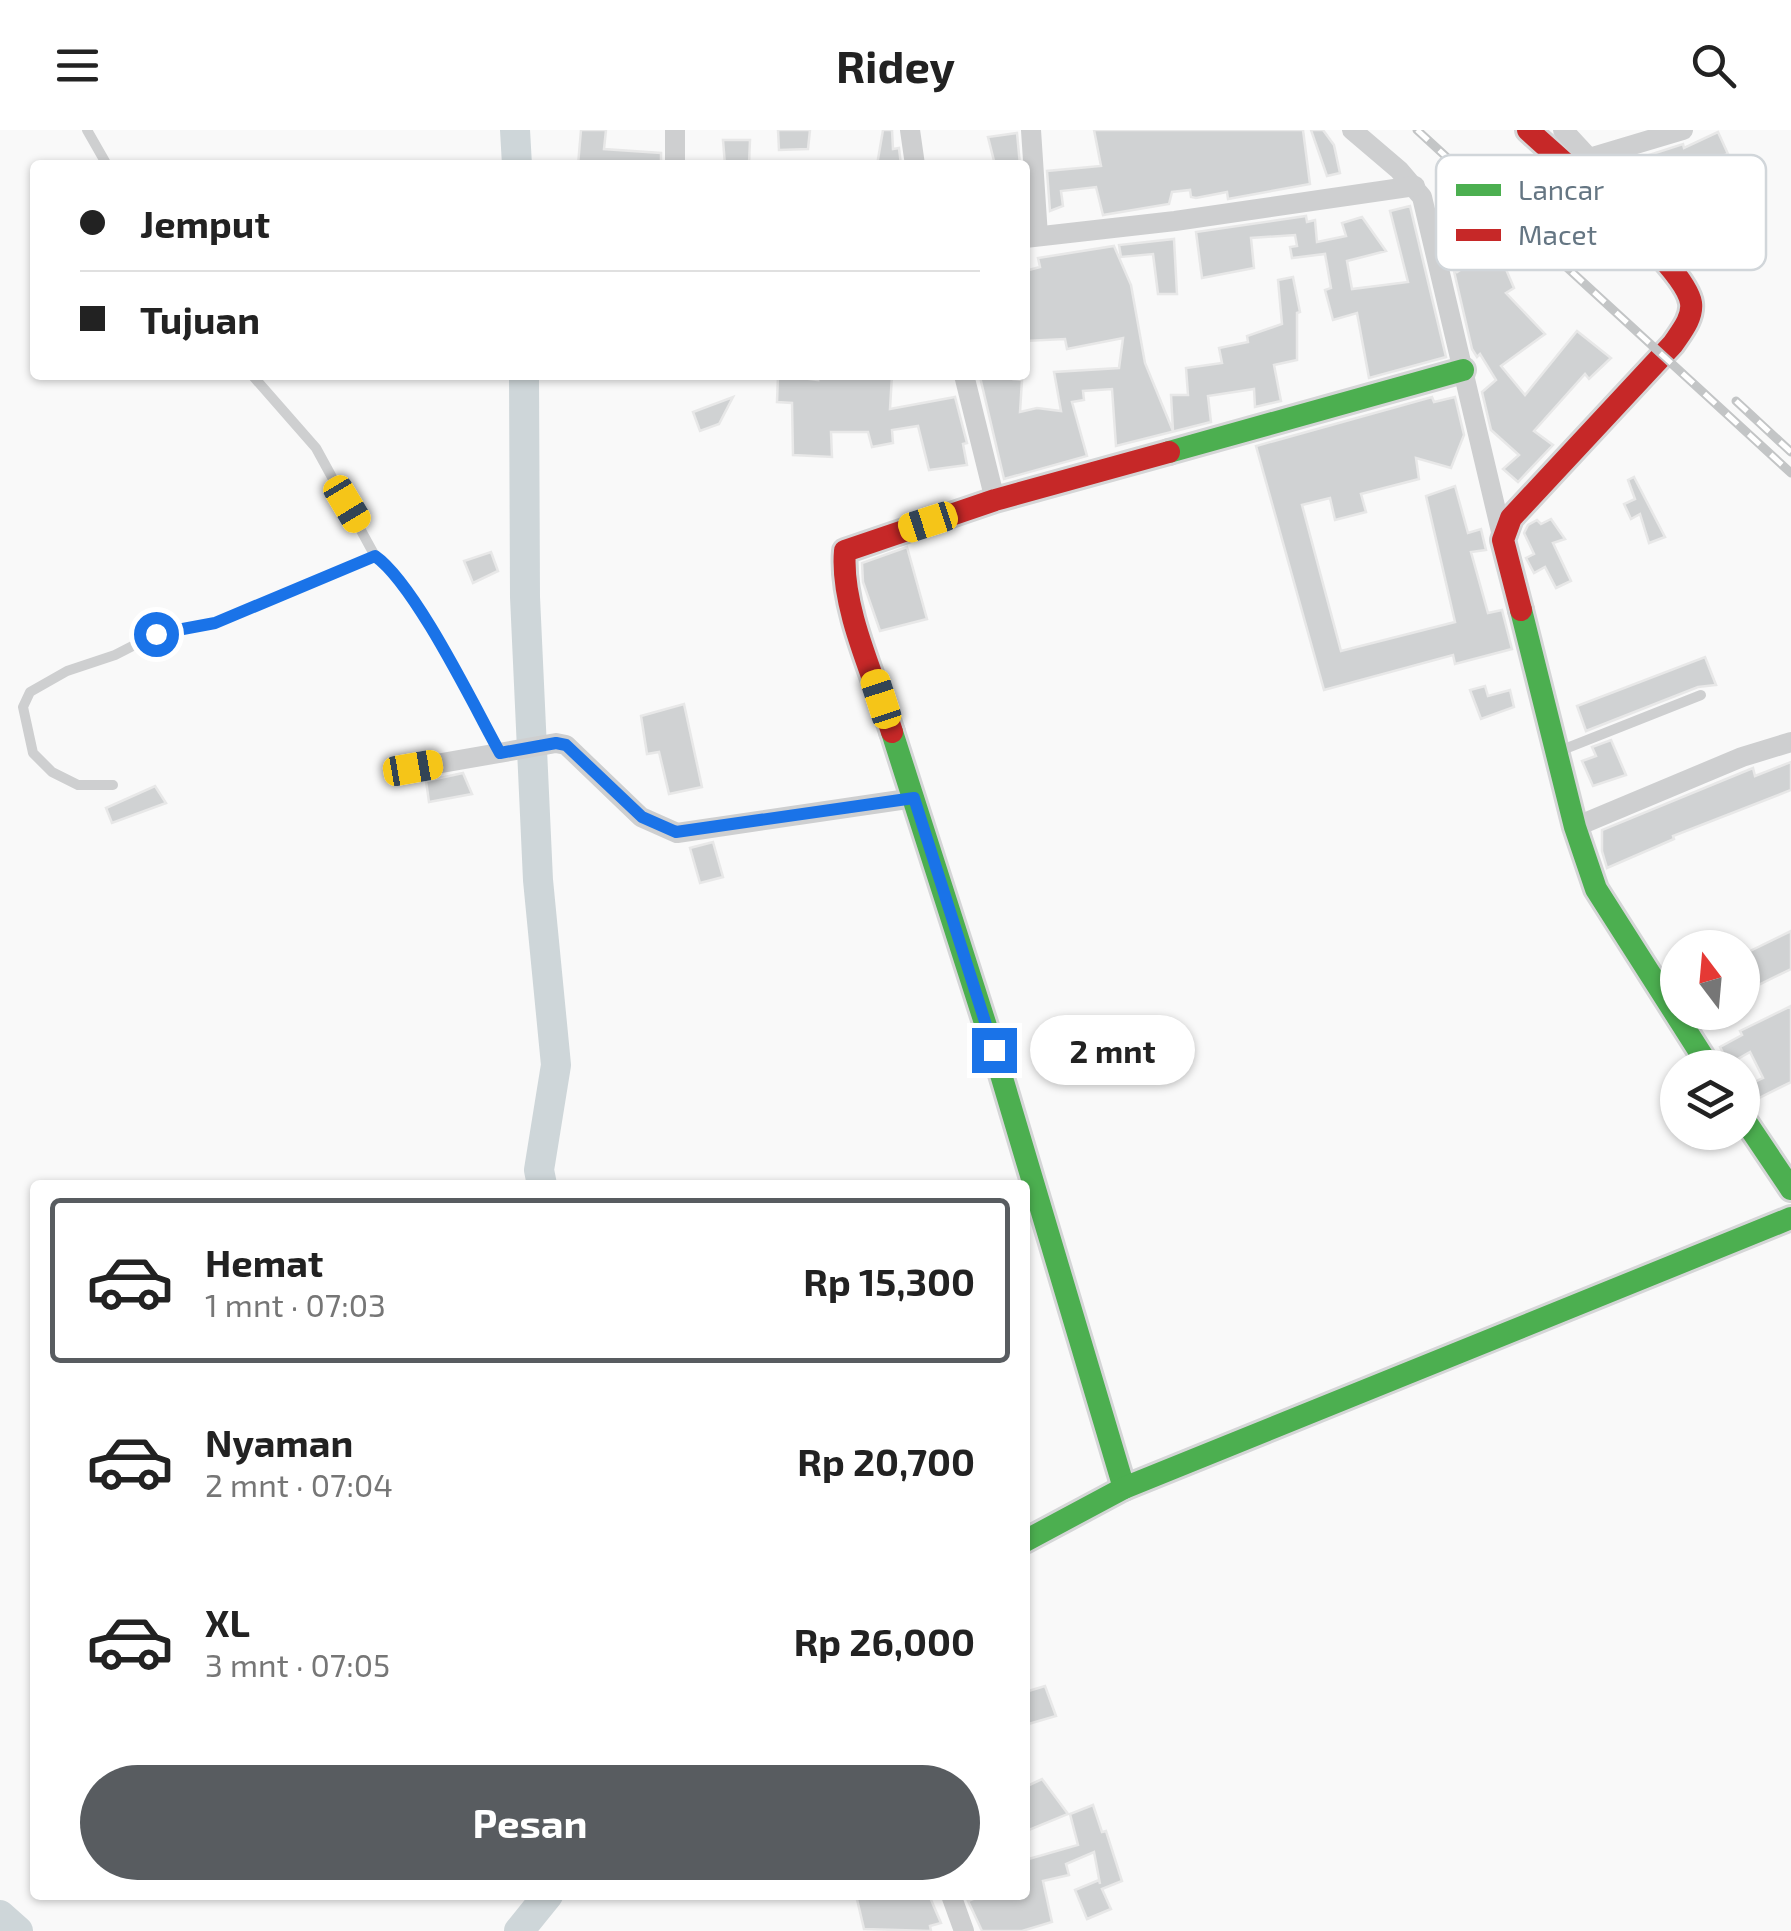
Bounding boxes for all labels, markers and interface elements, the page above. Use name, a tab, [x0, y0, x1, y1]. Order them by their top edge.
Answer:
icon: menu	[50, 38, 105, 93]
text: Ridey	[836, 38, 955, 92]
icon: search	[1686, 38, 1741, 93]
legend	[1436, 155, 1766, 270]
text: Lancar	[1518, 172, 1604, 206]
text: Jemput	[140, 200, 270, 246]
text: Macet	[1518, 217, 1597, 251]
text: Tujuan	[140, 296, 260, 342]
car	[319, 471, 375, 537]
car	[895, 498, 961, 546]
route start	[134, 612, 179, 657]
car	[857, 666, 905, 732]
car	[381, 748, 445, 788]
north arrow	[1660, 930, 1760, 1030]
map controls	[1660, 930, 1760, 1150]
callout: 2 mnt	[1029, 1015, 1194, 1085]
route end	[972, 1028, 1017, 1073]
text: 2 mnt	[1069, 1031, 1156, 1069]
button: layers	[1660, 1050, 1760, 1150]
icon: car	[85, 1236, 175, 1326]
text: Hemat	[205, 1239, 323, 1285]
text: Rp 15,300	[803, 1258, 975, 1304]
text: 1 mnt · 07:03	[205, 1285, 386, 1323]
icon: car	[85, 1416, 175, 1506]
text: Nyaman	[205, 1419, 353, 1465]
text: Rp 20,700	[797, 1438, 975, 1484]
text: 2 mnt · 07:04	[205, 1465, 393, 1503]
icon: car	[85, 1596, 175, 1686]
text: XL	[205, 1599, 250, 1645]
text: Rp 26,000	[794, 1618, 975, 1664]
text: 3 mnt · 07:05	[205, 1645, 390, 1683]
button: Pesan	[80, 1765, 980, 1880]

